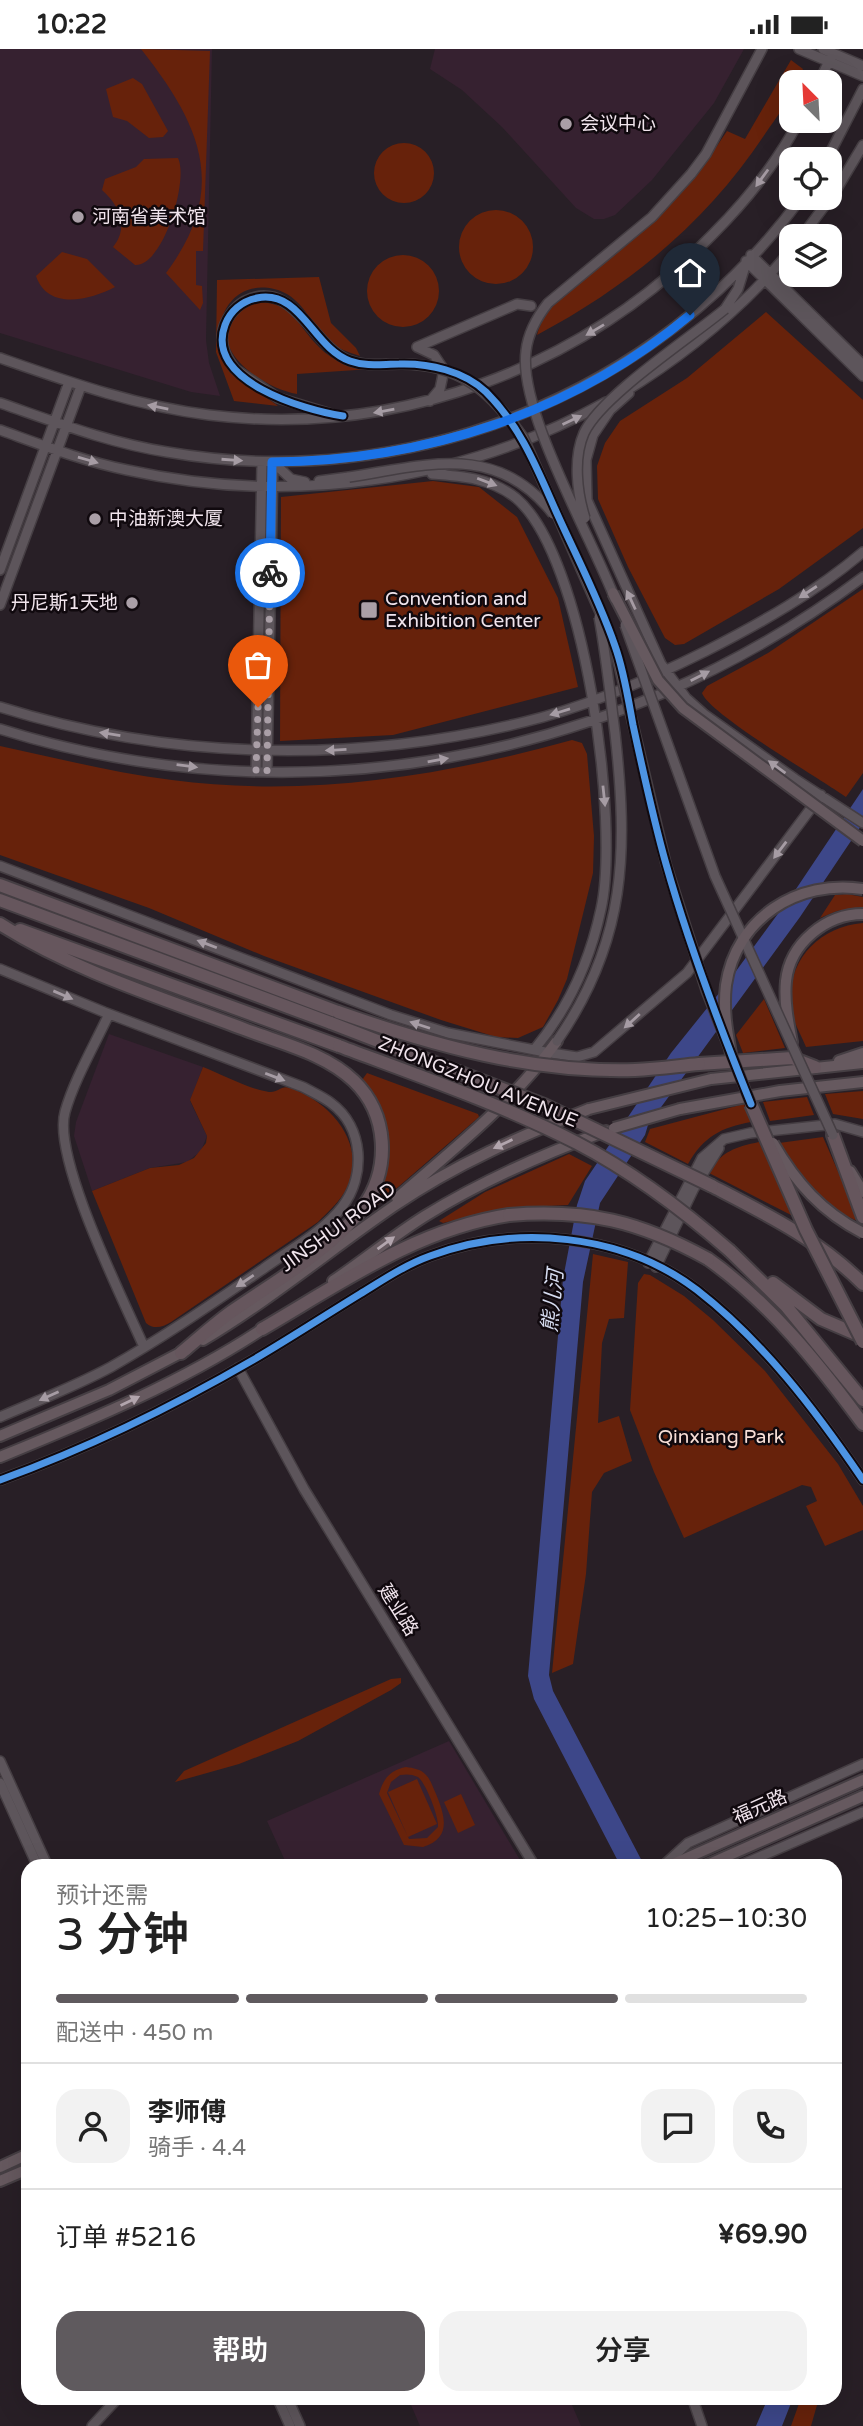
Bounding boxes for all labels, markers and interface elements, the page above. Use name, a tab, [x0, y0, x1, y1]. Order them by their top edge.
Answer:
text: 10:22	[35, 9, 107, 40]
north arrow	[779, 70, 842, 133]
map controls	[779, 70, 842, 287]
place label: 会议中心	[580, 113, 656, 135]
marker: 会议中心	[558, 116, 574, 132]
button: locate	[779, 147, 842, 210]
one-way arrow	[755, 169, 769, 187]
place label: 河南省美术馆	[92, 206, 206, 228]
marker: 河南省美术馆	[70, 209, 86, 225]
button: layers	[779, 224, 842, 287]
pin	[660, 243, 720, 315]
icon: home	[671, 254, 709, 292]
one-way arrow	[585, 324, 604, 337]
one-way arrow	[147, 402, 169, 413]
one-way arrow	[373, 405, 395, 416]
one-way arrow	[562, 414, 582, 426]
one-way arrow	[77, 455, 99, 466]
one-way arrow	[221, 455, 243, 466]
one-way arrow	[476, 477, 497, 488]
place label: 中油新澳大厦	[109, 508, 223, 530]
marker: 中油新澳大厦	[87, 511, 103, 527]
courier	[235, 538, 305, 608]
icon: bike	[251, 554, 289, 592]
one-way arrow	[799, 585, 817, 599]
place label: Convention and Exhibition Center	[385, 588, 541, 632]
one-way arrow	[626, 590, 637, 610]
place label: 丹尼斯1天地	[11, 592, 118, 614]
marker: 丹尼斯1天地	[124, 595, 140, 611]
marker: Convention and Exhibition Center	[359, 600, 379, 620]
pin	[228, 635, 288, 707]
icon: bag	[239, 646, 277, 684]
one-way arrow	[690, 670, 710, 681]
one-way arrow	[549, 707, 570, 717]
one-way arrow	[99, 728, 121, 739]
one-way arrow	[325, 744, 347, 755]
one-way arrow	[427, 754, 449, 765]
one-way arrow	[768, 760, 786, 774]
one-way arrow	[176, 761, 198, 772]
one-way arrow	[599, 785, 610, 807]
one-way arrow	[774, 841, 788, 859]
one-way arrow	[197, 938, 218, 949]
one-way arrow	[53, 989, 73, 1001]
one-way arrow	[623, 1013, 641, 1029]
one-way arrow	[409, 1019, 430, 1029]
street label: ZHONGZHOU AVENUE	[375, 1032, 581, 1132]
one-way arrow	[265, 1072, 286, 1083]
one-way arrow	[493, 1138, 513, 1150]
street label: JINSHUI ROAD	[276, 1178, 400, 1276]
one-way arrow	[377, 1236, 395, 1250]
water label: 熊儿河	[537, 1264, 569, 1334]
one-way arrow	[236, 1274, 254, 1288]
one-way arrow	[39, 1390, 59, 1402]
one-way arrow	[120, 1396, 140, 1407]
park label: Qinxiang Park	[658, 1426, 784, 1448]
street label: 建业路	[374, 1580, 422, 1640]
street label: 福元路	[729, 1785, 791, 1829]
text: 预计还需	[56, 1882, 148, 1910]
text: 10:25–10:30	[645, 1903, 807, 1934]
text: 3 分钟	[56, 1908, 189, 1963]
text: 配送中 · 450 m	[56, 2019, 213, 2047]
button: person	[56, 2089, 130, 2163]
button: chat	[641, 2089, 715, 2163]
button: phone	[733, 2089, 807, 2163]
text: 李师傅	[148, 2097, 226, 2128]
text: 骑手 · 4.4	[148, 2134, 246, 2162]
text: ¥69.90	[718, 2219, 807, 2250]
text: 订单 #5216	[56, 2222, 196, 2253]
button: 帮助	[56, 2311, 425, 2391]
button: 分享	[439, 2311, 807, 2391]

